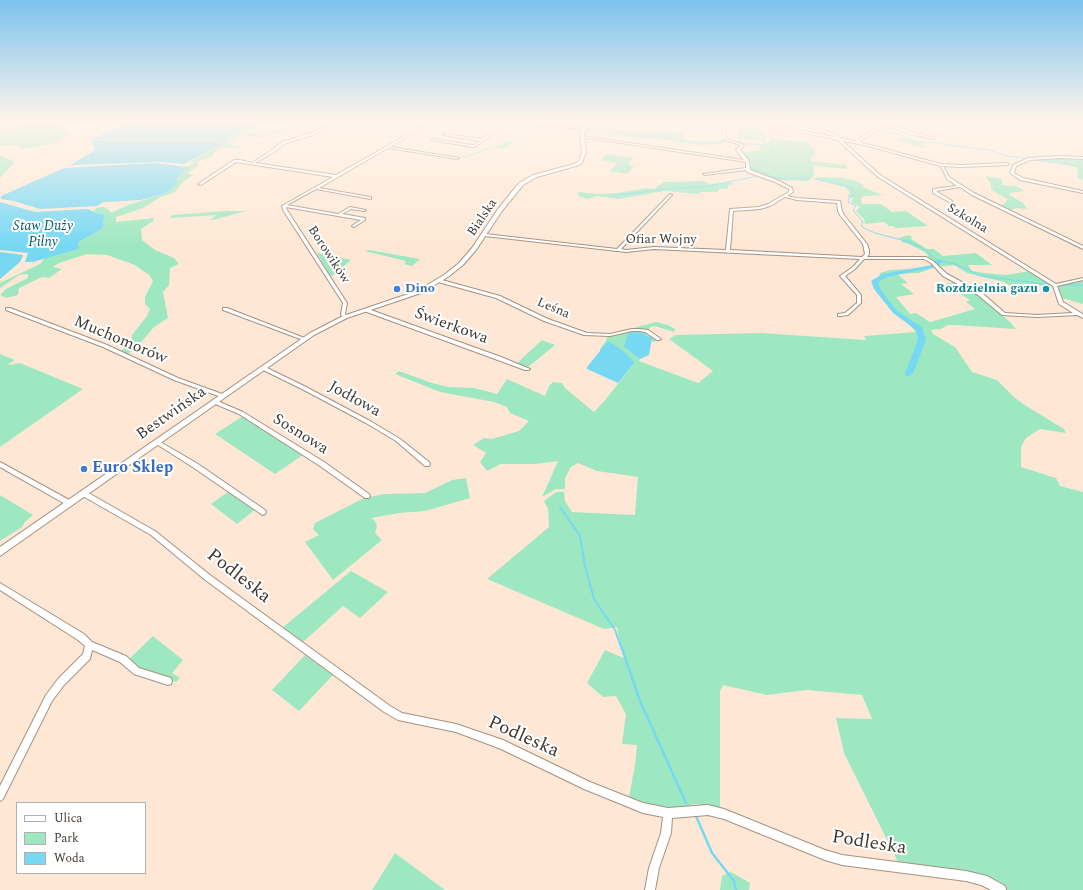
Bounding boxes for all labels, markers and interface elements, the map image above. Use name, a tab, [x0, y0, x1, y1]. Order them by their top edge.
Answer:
street label: Bialska	[465, 196, 501, 240]
street label: Szkolna	[944, 201, 990, 237]
water label: Staw Duży Pilny	[13, 219, 73, 252]
street label: Borowików	[304, 223, 352, 287]
street label: Ofiar Wojny	[625, 232, 697, 248]
place label: Dino	[405, 281, 435, 297]
place label: Rozdzielnia gazu	[936, 281, 1038, 297]
marker: Dino	[392, 284, 402, 294]
marker: Rozdzielnia gazu	[1041, 284, 1051, 294]
street label: Leśna	[534, 295, 572, 323]
street label: Świerkowa	[411, 305, 491, 349]
street label: Muchomorów	[71, 313, 169, 369]
street label: Jodłowa	[325, 378, 383, 422]
street label: Bestwińska	[133, 383, 211, 445]
street label: Sosnowa	[269, 410, 331, 460]
place label: Euro Sklep	[92, 459, 173, 479]
marker: Euro Sklep	[79, 464, 89, 474]
street label: Podleska	[201, 545, 275, 609]
street label: Podleska	[484, 712, 562, 764]
legend	[16, 802, 146, 874]
text: Ulica	[54, 809, 83, 828]
street label: Podleska	[830, 827, 908, 861]
text: Park	[54, 829, 79, 848]
text: Woda	[54, 849, 85, 868]

